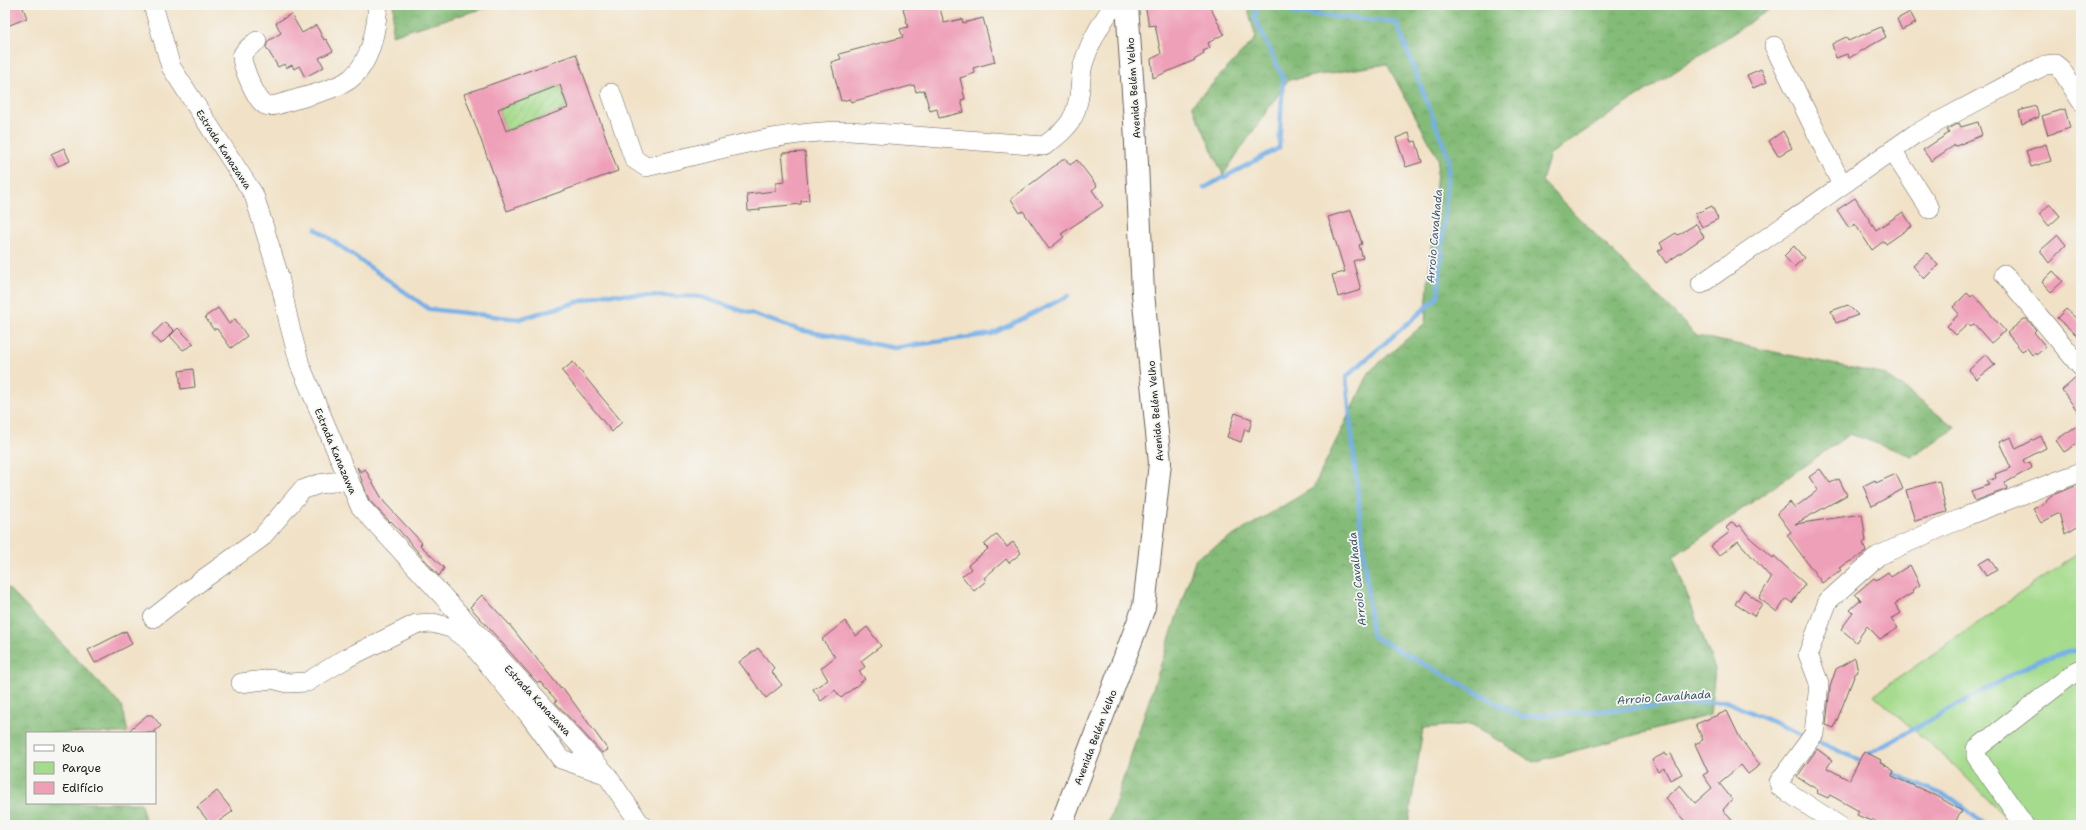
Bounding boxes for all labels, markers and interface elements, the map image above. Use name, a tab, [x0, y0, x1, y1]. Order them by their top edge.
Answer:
street label: Avenida Belém Velho	[1123, 37, 1144, 139]
street label: Estrada Kanazawa	[193, 107, 255, 192]
water label: Arroio Cavalhada	[1423, 188, 1446, 284]
street label: Avenida Belém Velho	[1145, 360, 1166, 462]
street label: Estrada Kanazawa	[312, 406, 360, 497]
water label: Arroio Cavalhada	[1345, 531, 1370, 627]
street label: Estrada Kanazawa	[501, 662, 574, 739]
water label: Arroio Cavalhada	[1617, 687, 1712, 708]
street label: Avenida Belém Velho	[1071, 688, 1120, 787]
legend	[26, 732, 156, 804]
text: Rua	[62, 740, 85, 756]
text: Parque	[62, 760, 101, 776]
text: Edifício	[62, 780, 103, 796]

